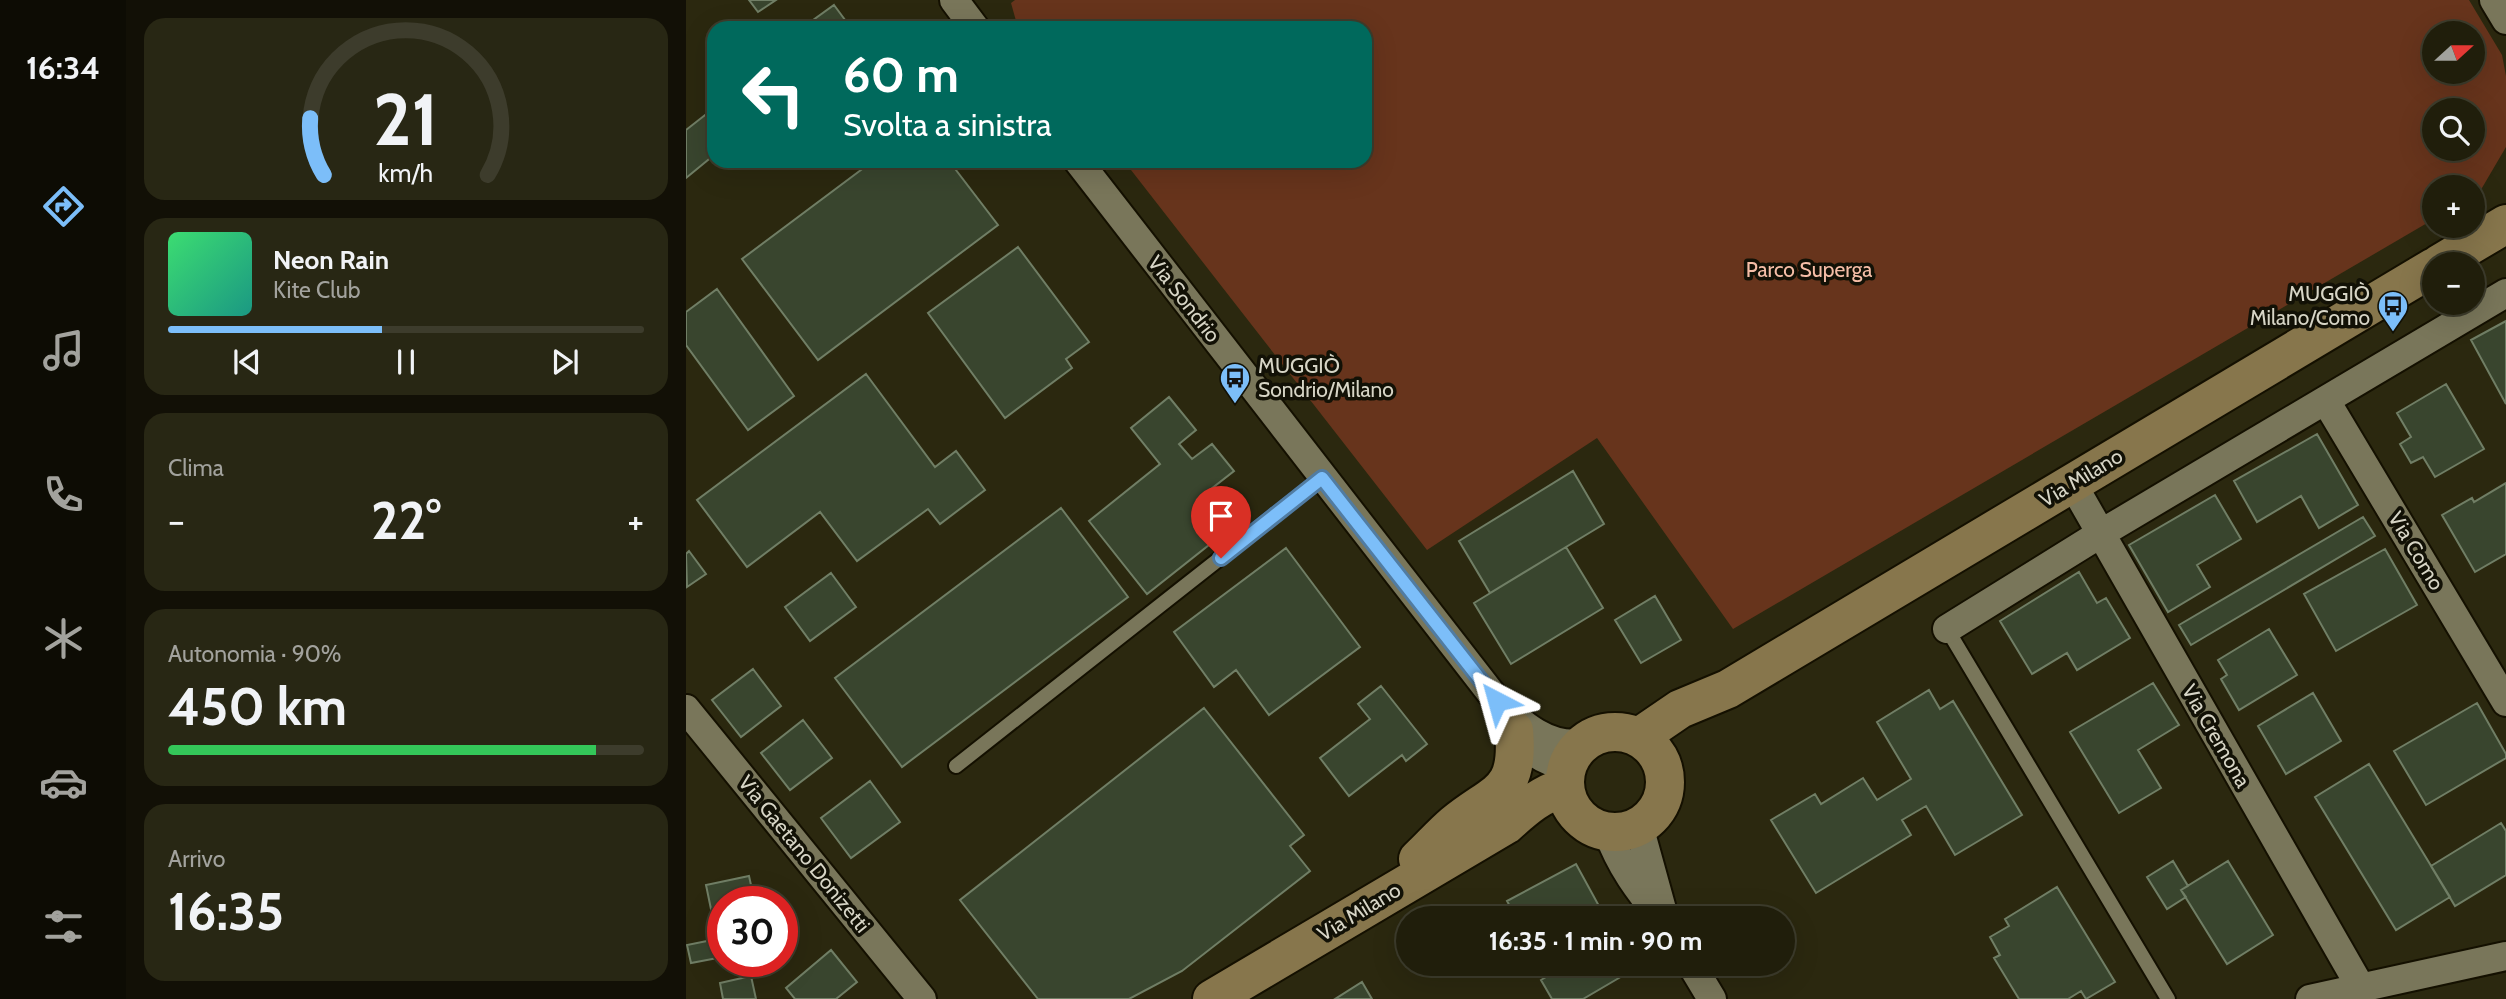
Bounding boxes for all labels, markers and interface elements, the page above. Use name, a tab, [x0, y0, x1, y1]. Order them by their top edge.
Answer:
north arrow	[2422, 21, 2485, 84]
map controls	[2422, 21, 2485, 315]
text: 60 m	[843, 45, 959, 104]
text: 16:34	[26, 48, 100, 87]
icon: left	[728, 49, 819, 140]
text: 21	[373, 75, 439, 163]
button: search	[2422, 98, 2485, 161]
text: Svolta a sinistra	[843, 105, 1052, 144]
text: km/h	[379, 158, 433, 188]
button: +	[2422, 175, 2485, 238]
icon: directions	[39, 182, 88, 231]
text: Neon Rain	[273, 244, 389, 276]
street label: Via Sondrio	[1143, 250, 1226, 347]
button: −	[2422, 252, 2485, 315]
park label: Parco Superga	[1746, 257, 1872, 282]
text: Kite Club	[273, 276, 360, 304]
place label: MUGGIÒ Milano/Como	[2250, 281, 2370, 330]
bus stop icon: MUGGIÒ Milano/Como	[2376, 289, 2410, 333]
icon: music	[39, 326, 88, 375]
icon: previous	[228, 343, 266, 381]
icon: pause	[387, 343, 425, 381]
icon: next	[546, 343, 584, 381]
place label: MUGGIÒ Sondrio/Milano	[1258, 353, 1394, 402]
bus stop icon: MUGGIÒ Sondrio/Milano	[1218, 361, 1252, 405]
street label: Via Milano	[2035, 443, 2127, 512]
text: Clima	[168, 454, 224, 482]
icon: phone	[39, 470, 88, 519]
pin	[1191, 486, 1251, 558]
text: 22°	[371, 489, 441, 552]
text: −	[168, 497, 185, 544]
text: +	[627, 497, 644, 544]
icon: arrive	[1202, 497, 1240, 535]
street label: Via Como	[2383, 507, 2450, 595]
icon: climate	[39, 614, 88, 663]
text: Autonomia · 90%	[168, 640, 341, 668]
position arrow	[1460, 664, 1534, 738]
text: 450 km	[168, 675, 347, 738]
street label: Via Cremona	[2177, 680, 2256, 792]
icon: car	[39, 758, 88, 807]
street label: Via Gaetano Donizetti	[733, 770, 875, 937]
text: Arrivo	[168, 845, 225, 873]
street label: Via Milano	[1313, 877, 1405, 946]
text: 16:35	[168, 880, 284, 943]
speed limit sign: 30	[707, 886, 798, 977]
icon: filters	[39, 902, 88, 951]
text: 16:35 · 1 min · 90 m	[1489, 925, 1702, 957]

